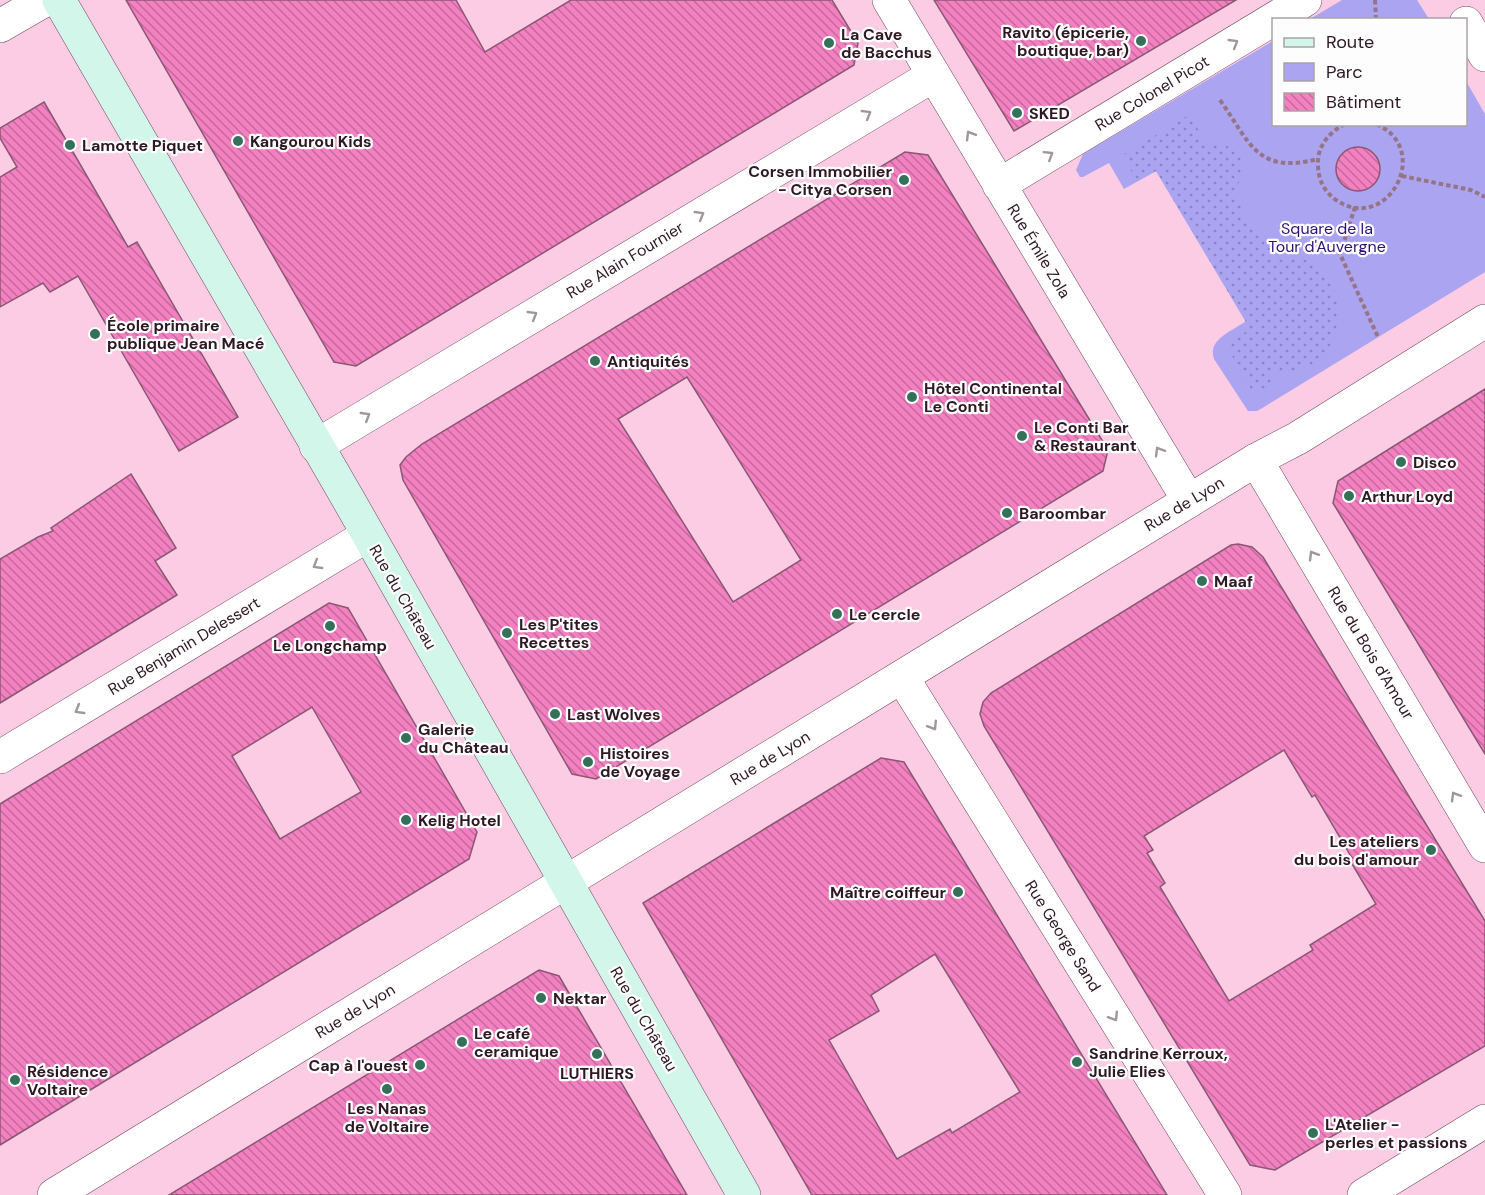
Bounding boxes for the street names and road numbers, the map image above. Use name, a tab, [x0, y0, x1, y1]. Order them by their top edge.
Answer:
street label: Rue Colonel Picot	[1091, 51, 1213, 135]
street label: Rue Émile Zola	[1003, 200, 1075, 302]
street label: Rue Alain Fournier	[563, 217, 687, 303]
street label: Rue de Lyon	[1140, 472, 1228, 536]
street label: Rue du Château	[364, 541, 442, 653]
street label: Rue du Bois d'Amour	[1323, 583, 1419, 724]
street label: Rue Benjamin Delessert	[104, 592, 264, 700]
street label: Rue de Lyon	[726, 726, 814, 790]
street label: Rue George Sand	[1020, 876, 1106, 996]
street label: Rue du Château	[605, 963, 683, 1075]
street label: Rue de Lyon	[311, 979, 399, 1043]

